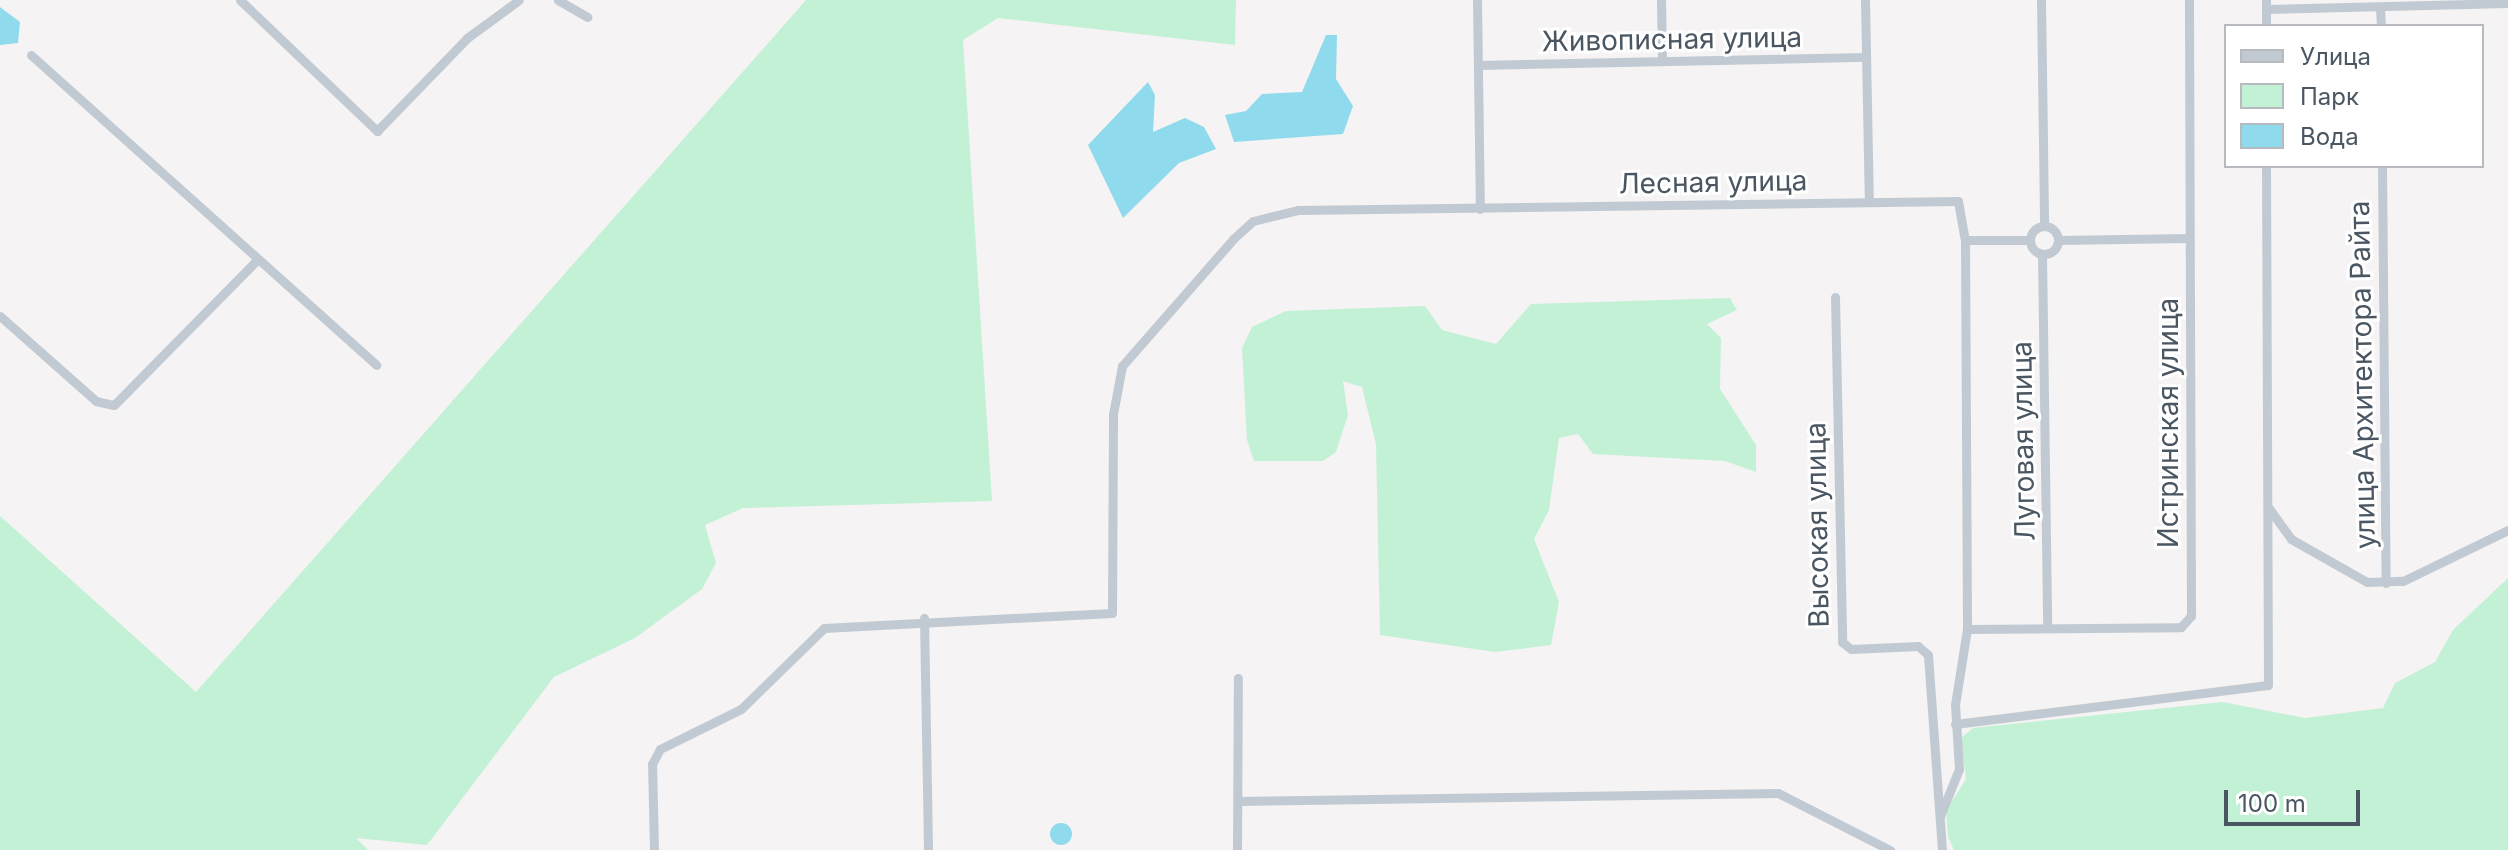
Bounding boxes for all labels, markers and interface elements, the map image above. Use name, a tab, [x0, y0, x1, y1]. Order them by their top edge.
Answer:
street label: Живописная улица	[1542, 20, 1802, 58]
legend	[2224, 24, 2484, 168]
text: Улица	[2300, 42, 2371, 71]
text: Парк	[2300, 82, 2359, 111]
text: Вода	[2300, 122, 2359, 151]
street label: Лесная улица	[1618, 164, 1808, 200]
street label: улица Архитектора Райта	[2342, 200, 2382, 550]
street label: Истринская улица	[2151, 298, 2185, 548]
street label: Луговая улица	[2004, 341, 2042, 541]
street label: Высокая улица	[1798, 422, 1836, 628]
scale bar	[2228, 774, 2364, 824]
text: 100 m	[2238, 789, 2306, 818]

